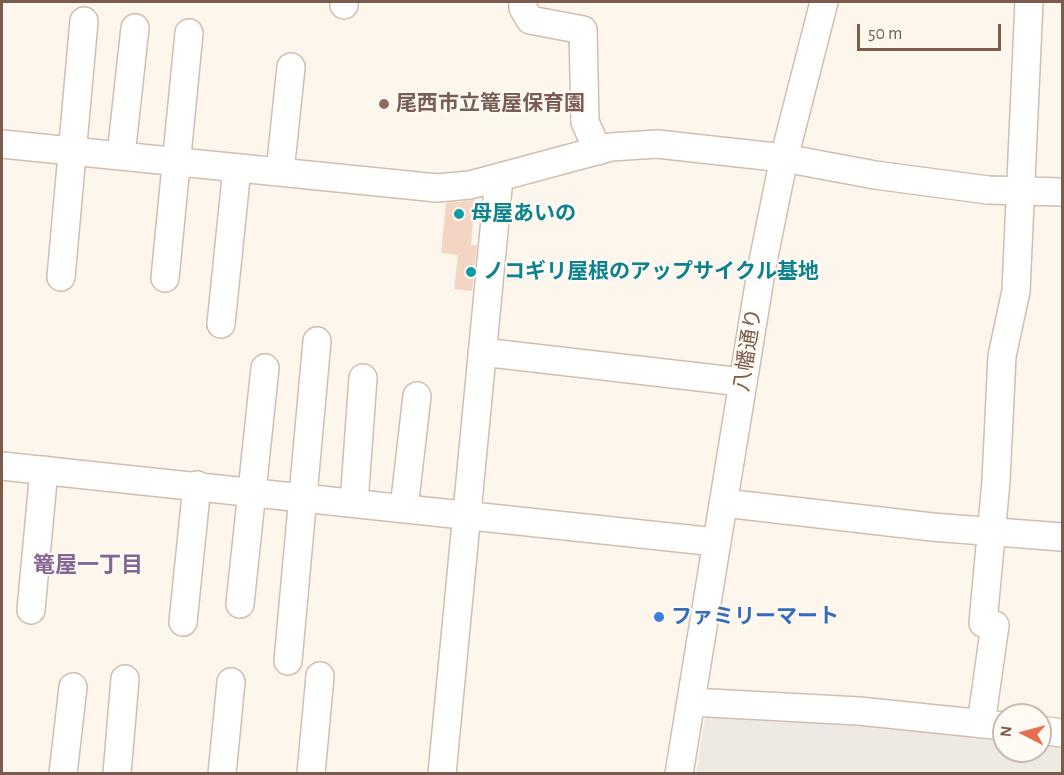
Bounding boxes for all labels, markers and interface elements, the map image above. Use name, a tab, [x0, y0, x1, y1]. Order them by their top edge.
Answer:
scale bar	[860, 12, 1004, 50]
text: 50 m	[868, 25, 902, 43]
place label: 尾西市立篭屋保育園	[396, 91, 585, 117]
marker: 尾西市立篭屋保育園	[377, 97, 391, 111]
place label: 母屋あいの	[471, 201, 576, 227]
marker: 母屋あいの	[452, 207, 466, 221]
place label: ノコギリ屋根のアップサイクル基地	[483, 259, 819, 285]
marker: ノコギリ屋根のアップサイクル基地	[464, 265, 478, 279]
street label: 八幡通り	[729, 307, 767, 393]
district label: 篭屋一丁目	[33, 552, 143, 578]
place label: ファミリーマート	[671, 604, 839, 630]
marker: ファミリーマート	[652, 610, 666, 624]
north arrow	[992, 703, 1052, 763]
text: N	[998, 725, 1015, 738]

